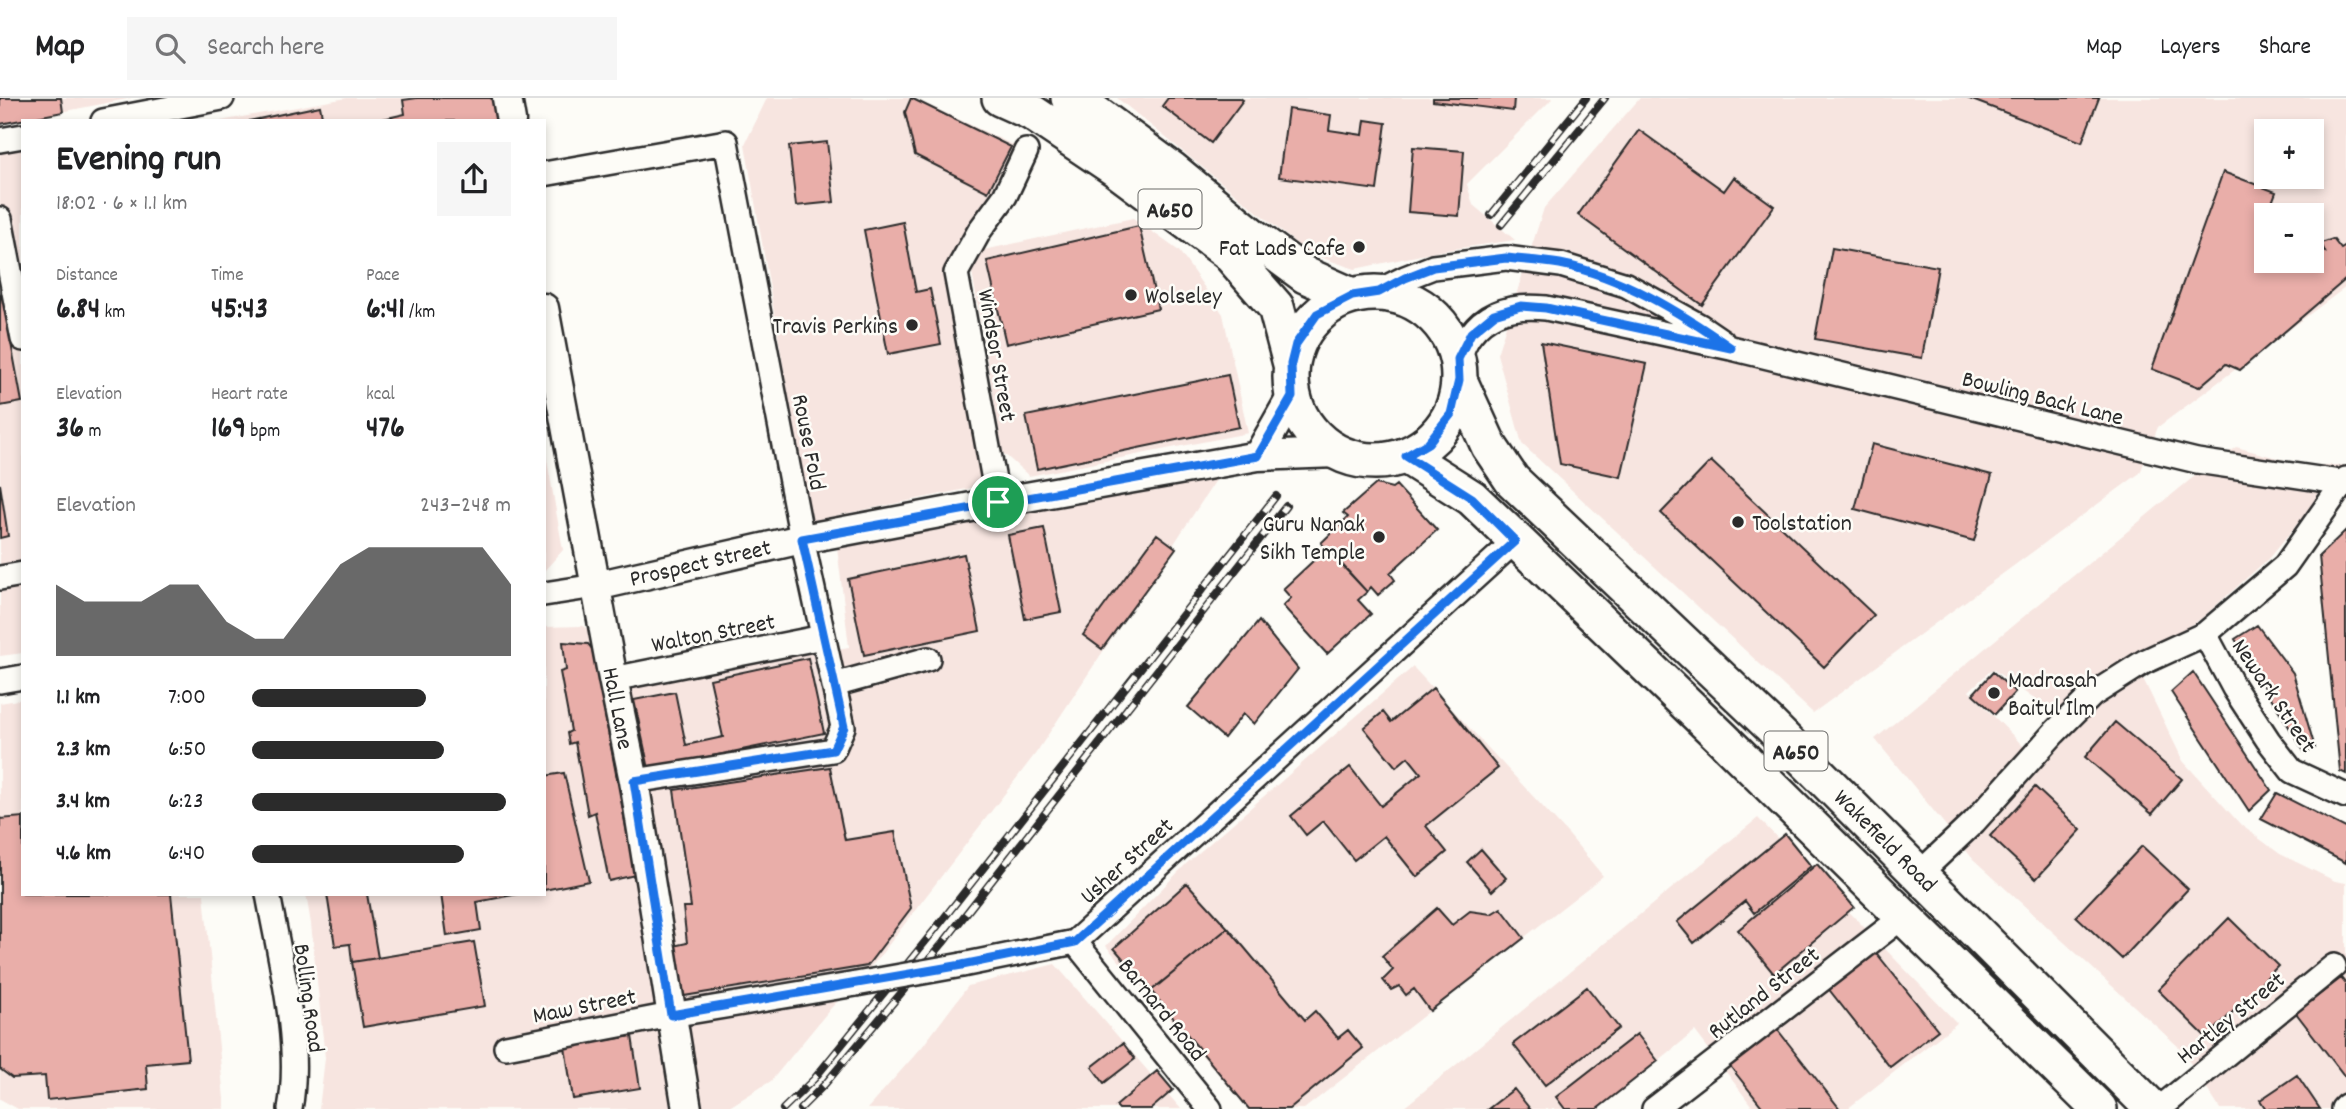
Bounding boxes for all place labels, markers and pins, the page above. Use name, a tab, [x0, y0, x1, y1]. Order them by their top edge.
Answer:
place label: Fat Lads Cafe	[1219, 233, 1345, 267]
marker: Fat Lads Cafe	[1351, 239, 1367, 255]
place label: Wolseley	[1145, 281, 1223, 315]
marker: Wolseley	[1123, 287, 1139, 303]
place label: Travis Perkins	[772, 311, 898, 345]
marker: Travis Perkins	[904, 317, 920, 333]
pin	[968, 472, 1028, 532]
place label: Toolstation	[1752, 508, 1852, 542]
place label: Guru Nanak Sikh Temple	[1260, 509, 1365, 571]
marker: Toolstation	[1730, 514, 1746, 530]
marker: Guru Nanak Sikh Temple	[1371, 529, 1387, 545]
place label: Madrasah Baitul Ilm	[2008, 665, 2097, 727]
marker: Madrasah Baitul Ilm	[1986, 685, 2002, 701]

